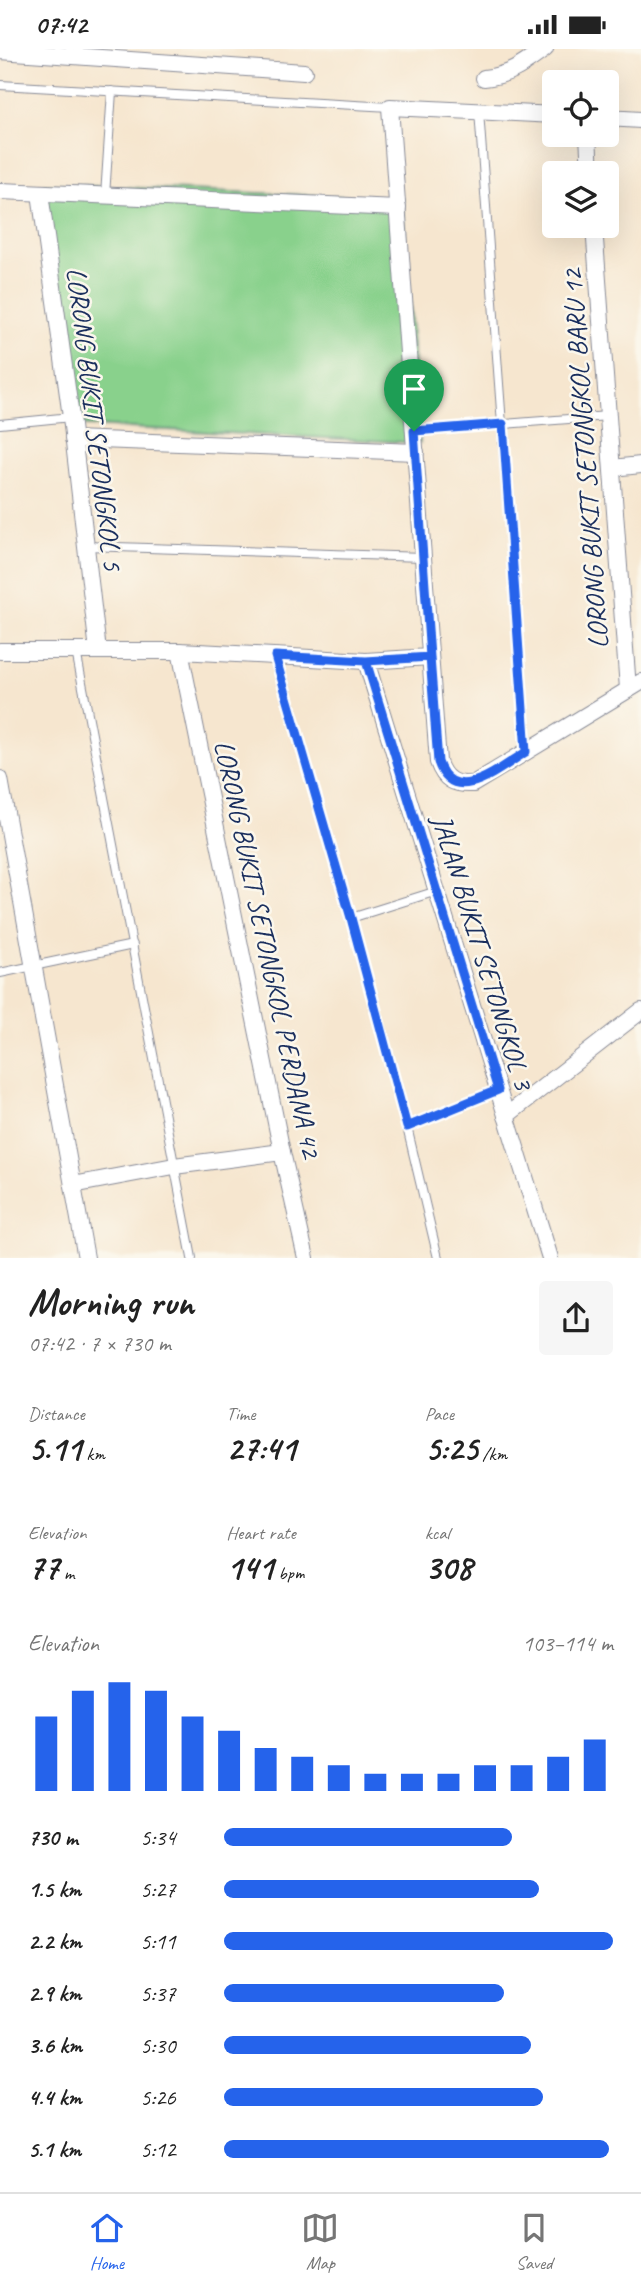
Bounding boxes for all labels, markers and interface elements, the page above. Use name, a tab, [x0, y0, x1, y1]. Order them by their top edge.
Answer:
text: 07:42	[35, 8, 87, 41]
map controls	[542, 70, 619, 238]
button: locate	[542, 70, 619, 147]
button: layers	[542, 161, 619, 238]
street label: LORONG BUKIT SETONGKOL 5	[59, 266, 131, 574]
street label: LORONG BUKIT SETONGKOL BARU 12	[554, 266, 616, 650]
pin	[384, 359, 444, 431]
icon: arrive	[395, 370, 433, 408]
street label: LORONG BUKIT SETONGKOL PERDANA 42	[207, 737, 330, 1163]
street label: JALAN BUKIT SETONGKOL 3	[424, 809, 542, 1096]
text: Morning run	[28, 1279, 194, 1326]
button: share	[539, 1281, 613, 1355]
text: 07:42 · 7 × 730 m	[28, 1329, 171, 1358]
text: Distance	[28, 1402, 85, 1426]
text: Time	[226, 1402, 255, 1426]
text: Pace	[425, 1402, 454, 1426]
text: 5.11	[28, 1426, 82, 1471]
text: 27:41	[226, 1426, 296, 1471]
text: 5:25	[425, 1426, 478, 1471]
text: km	[82, 1442, 105, 1466]
text: /km	[478, 1442, 507, 1466]
text: Elevation	[28, 1521, 86, 1545]
text: Heart rate	[226, 1521, 296, 1545]
text: kcal	[425, 1521, 450, 1545]
text: 77	[28, 1545, 59, 1590]
text: 141	[226, 1545, 274, 1590]
text: 308	[425, 1545, 472, 1590]
text: m	[59, 1561, 74, 1585]
text: bpm	[274, 1561, 304, 1585]
text: Elevation	[28, 1629, 99, 1658]
text: 103–114 m	[522, 1629, 613, 1658]
text: 730 m	[28, 1823, 78, 1852]
text: 5:34	[140, 1823, 176, 1852]
text: 1.5 km	[28, 1875, 81, 1904]
text: 5:27	[140, 1875, 176, 1904]
text: 2.2 km	[28, 1927, 82, 1956]
text: 5:11	[140, 1927, 176, 1956]
text: 2.9 km	[28, 1979, 81, 2008]
text: 5:37	[140, 1979, 176, 2008]
text: 3.6 km	[28, 2031, 82, 2060]
text: 5:30	[140, 2031, 176, 2060]
text: 4.4 km	[28, 2083, 82, 2112]
text: 5:26	[140, 2083, 176, 2112]
text: 5.1 km	[28, 2135, 81, 2164]
text: 5:12	[140, 2135, 176, 2164]
tab: Home	[88, 2209, 126, 2275]
tab: Map	[301, 2209, 339, 2275]
tab: Saved	[515, 2209, 553, 2275]

